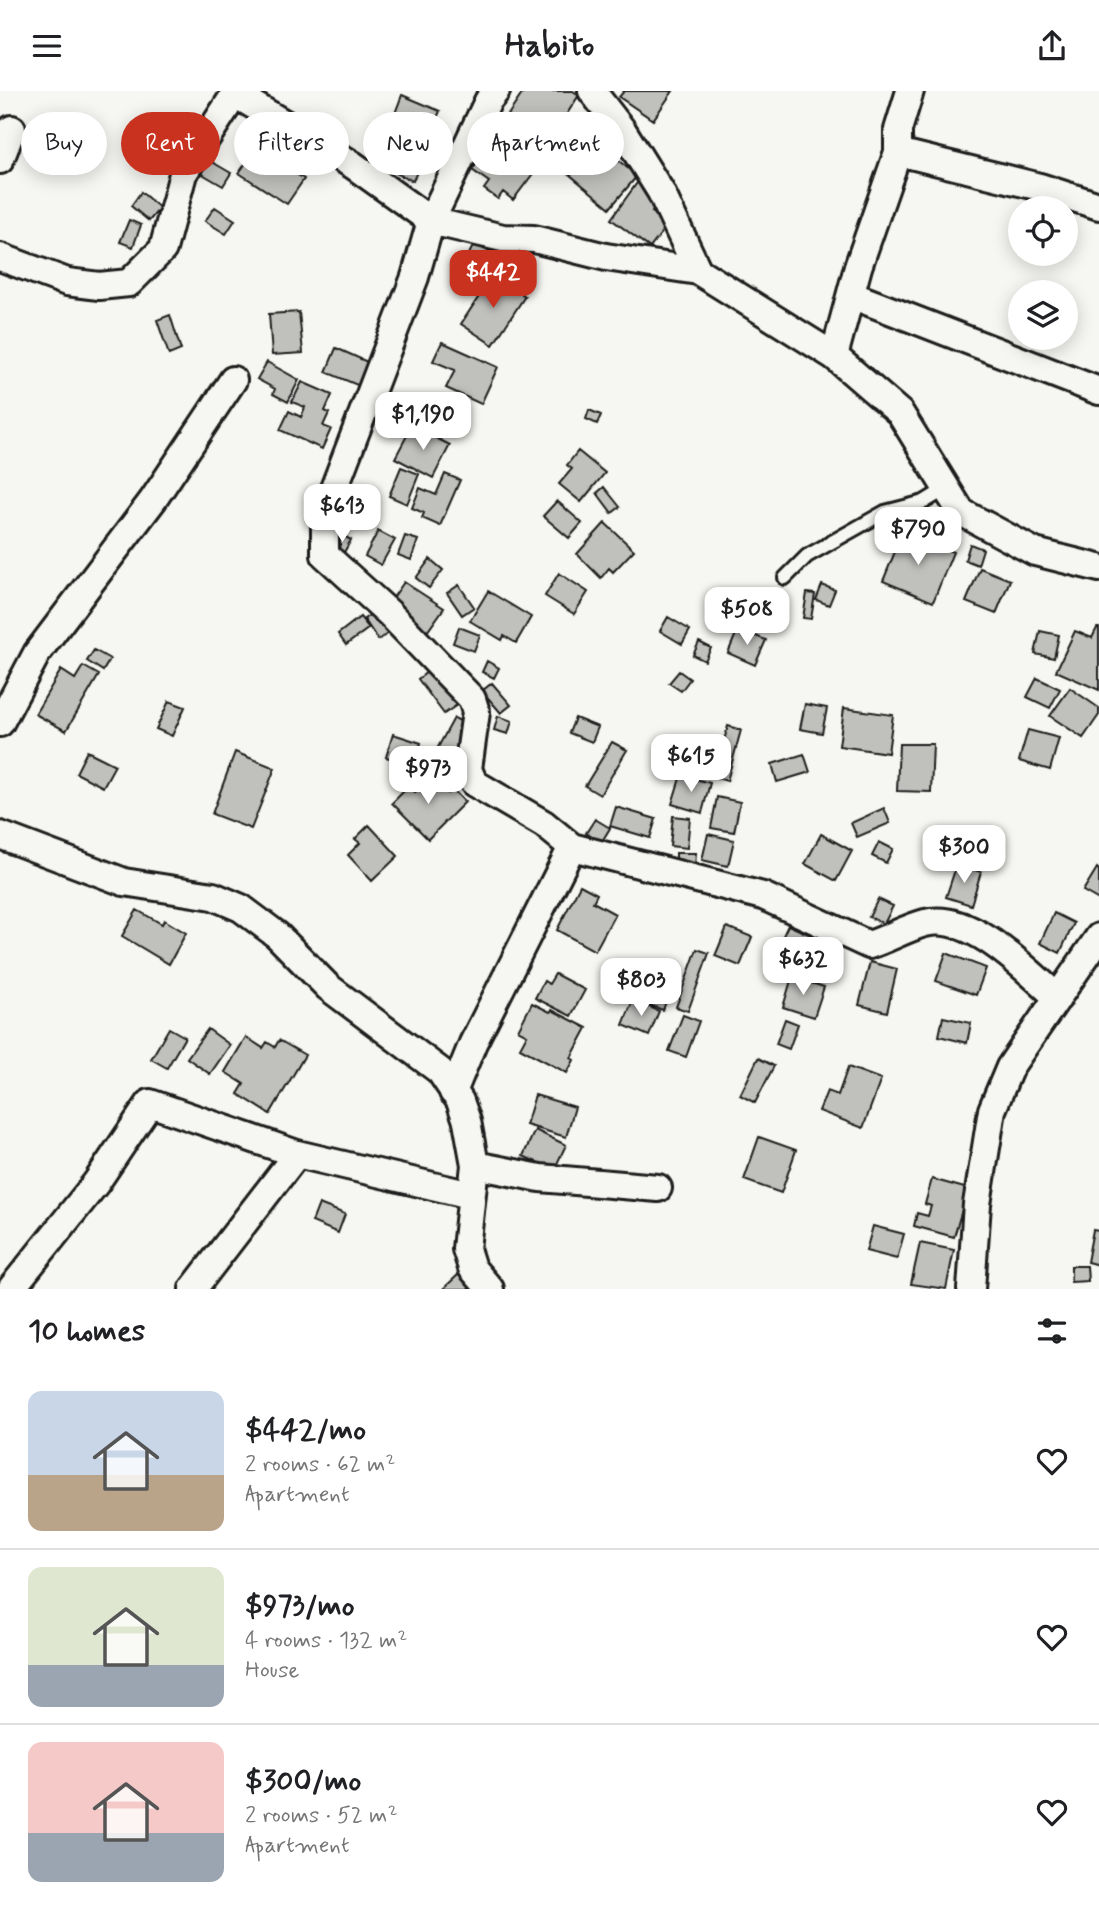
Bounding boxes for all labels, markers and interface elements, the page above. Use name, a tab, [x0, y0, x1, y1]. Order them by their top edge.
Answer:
text: Habito	[505, 25, 594, 67]
icon: menu	[28, 27, 66, 65]
icon: share	[1033, 27, 1071, 65]
chip: Buy	[21, 112, 107, 175]
chip: Rent	[121, 112, 220, 175]
chip: Filters	[234, 112, 349, 175]
chip: New	[363, 112, 453, 175]
chip: Apartment	[467, 112, 624, 175]
map controls	[1008, 196, 1078, 350]
button: locate	[1008, 196, 1078, 266]
pin: $442	[452, 251, 534, 310]
text: $442	[466, 258, 520, 288]
button: layers	[1008, 280, 1078, 350]
pin: $1,190	[366, 393, 480, 452]
text: $1,190	[391, 400, 455, 430]
pin: $613	[301, 484, 383, 544]
text: $613	[320, 492, 364, 522]
pin: $790	[877, 507, 959, 567]
text: $790	[890, 515, 946, 545]
pin: $508	[706, 587, 788, 647]
text: $508	[721, 595, 773, 625]
pin: $615	[650, 735, 732, 794]
text: $615	[667, 742, 715, 772]
pin: $973	[387, 747, 469, 806]
text: $973	[405, 754, 451, 784]
pin: $300	[923, 825, 1005, 885]
text: $300	[939, 833, 989, 863]
pin: $632	[762, 937, 844, 997]
text: $632	[779, 945, 827, 975]
pin: $803	[600, 958, 682, 1018]
text: $803	[616, 966, 666, 996]
text: 10 homes	[28, 1312, 145, 1351]
icon: filters	[1033, 1312, 1071, 1350]
text: $442/mo	[245, 1411, 366, 1450]
icon: home	[84, 1419, 168, 1503]
icon: heart	[1033, 1442, 1071, 1480]
text: 2 rooms · 62 m²	[245, 1450, 396, 1480]
text: Apartment	[245, 1480, 350, 1510]
text: $973/mo	[245, 1587, 355, 1626]
icon: home	[84, 1595, 168, 1679]
icon: heart	[1033, 1618, 1071, 1656]
text: 4 rooms · 132 m²	[245, 1626, 407, 1656]
text: House	[245, 1656, 299, 1686]
text: $300/mo	[245, 1762, 361, 1801]
icon: home	[84, 1770, 168, 1854]
icon: heart	[1033, 1793, 1071, 1831]
text: 2 rooms · 52 m²	[245, 1801, 398, 1831]
text: Apartment	[245, 1831, 350, 1861]

